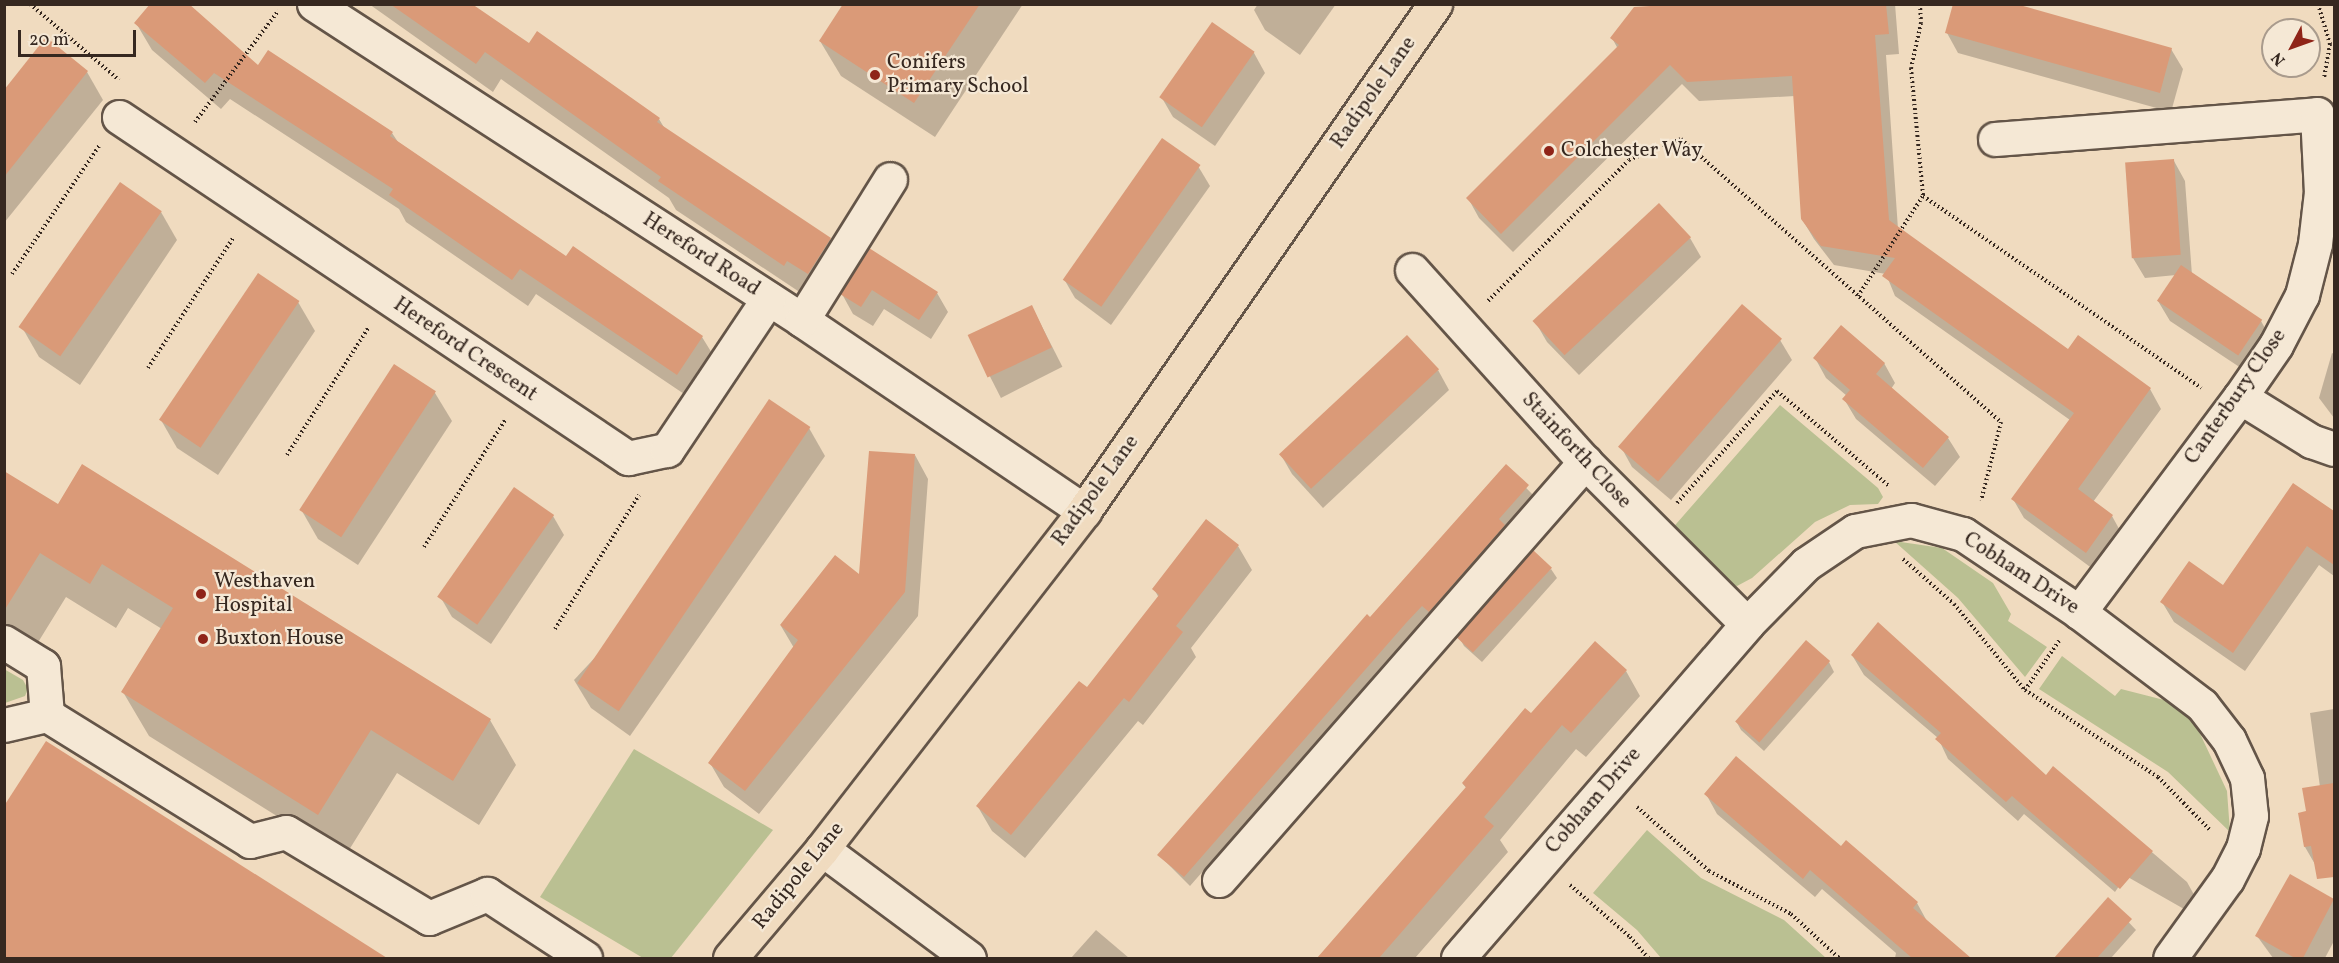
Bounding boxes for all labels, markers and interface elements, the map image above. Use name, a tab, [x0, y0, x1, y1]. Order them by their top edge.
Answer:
scale bar	[21, 18, 140, 56]
north arrow	[2261, 18, 2321, 78]
text: 20 m	[29, 28, 69, 53]
street label: Radipole Lane	[1326, 32, 1422, 154]
text: N	[2267, 47, 2291, 70]
place label: Conifers Primary School	[887, 50, 1029, 100]
marker: Conifers Primary School	[868, 68, 882, 82]
place label: Colchester Way	[1561, 138, 1703, 164]
marker: Colchester Way	[1542, 144, 1556, 158]
street label: Hereford Road	[637, 208, 765, 302]
street label: Hereford Crescent	[388, 292, 542, 408]
street label: Canterbury Close	[2180, 324, 2292, 470]
street label: Stainforth Close	[1516, 388, 1636, 514]
street label: Radipole Lane	[1047, 431, 1145, 551]
street label: Cobham Drive	[1958, 527, 2084, 621]
place label: Westhaven Hospital	[214, 569, 315, 619]
marker: Westhaven Hospital	[192, 585, 210, 603]
place label: Buxton House	[215, 626, 344, 652]
marker: Buxton House	[196, 632, 210, 646]
street label: Cobham Drive	[1541, 743, 1647, 859]
street label: Radipole Lane	[748, 817, 850, 935]

